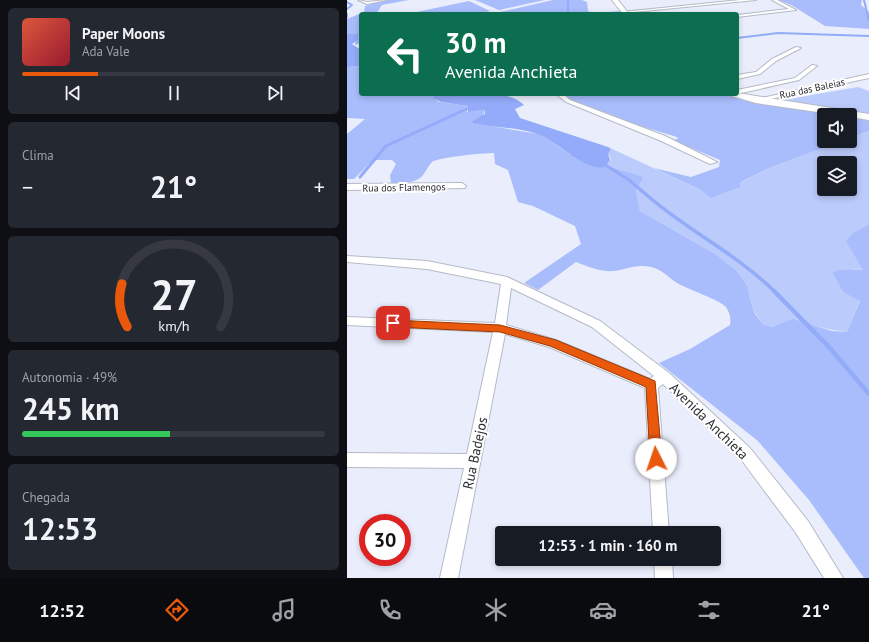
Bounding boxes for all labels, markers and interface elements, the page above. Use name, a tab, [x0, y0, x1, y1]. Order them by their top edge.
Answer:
text: Paper Moons	[82, 24, 165, 43]
text: 30 m	[445, 24, 506, 61]
icon: left	[379, 28, 431, 80]
text: Ada Vale	[82, 43, 130, 60]
text: Avenida Anchieta	[445, 60, 577, 83]
street label: Rua das Baleias	[778, 75, 846, 102]
icon: previous	[62, 82, 84, 104]
icon: pause	[163, 82, 185, 104]
icon: next	[264, 82, 286, 104]
map controls	[817, 108, 857, 196]
button: sound	[817, 108, 857, 148]
text: Clima	[22, 147, 54, 164]
button: layers	[817, 156, 857, 196]
text: 21°	[150, 167, 197, 206]
text: −	[22, 173, 33, 201]
text: +	[314, 173, 325, 201]
street label: Rua dos Flamengos	[362, 180, 446, 195]
text: 27	[150, 268, 197, 321]
pin	[376, 306, 410, 340]
icon: arrive	[382, 312, 404, 334]
text: km/h	[158, 316, 189, 335]
text: Autonomia · 49%	[22, 369, 117, 386]
street label: Avenida Anchieta	[666, 379, 752, 463]
text: 245 km	[22, 389, 120, 428]
street label: Rua Badejos	[459, 415, 491, 491]
position arrow	[635, 438, 677, 480]
text: Chegada	[22, 489, 70, 506]
text: 12:53	[22, 509, 98, 548]
speed limit sign: 30	[359, 514, 411, 566]
text: 12:53 · 1 min · 160 m	[539, 536, 677, 555]
icon: directions	[163, 596, 191, 624]
icon: music	[270, 596, 298, 624]
icon: phone	[376, 596, 404, 624]
icon: climate	[482, 596, 510, 624]
icon: car	[589, 596, 617, 624]
icon: filters	[695, 596, 723, 624]
text: 12:52	[39, 599, 85, 622]
text: 21°	[801, 599, 830, 622]

